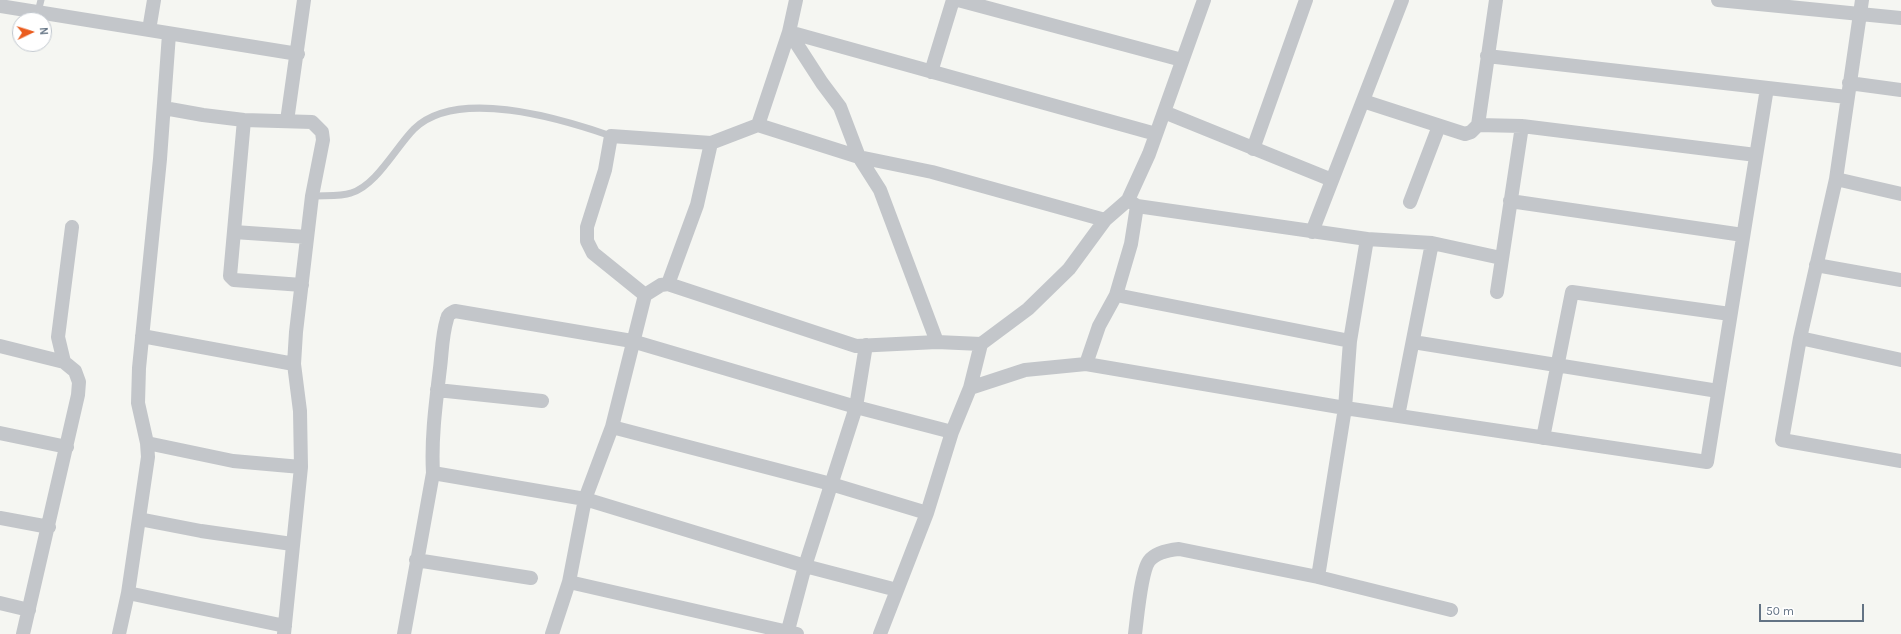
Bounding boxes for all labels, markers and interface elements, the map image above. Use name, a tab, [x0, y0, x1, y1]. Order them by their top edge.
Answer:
north arrow	[12, 12, 52, 52]
text: N	[37, 27, 50, 36]
scale bar	[1761, 596, 1866, 622]
text: 50 m	[1766, 604, 1794, 618]

